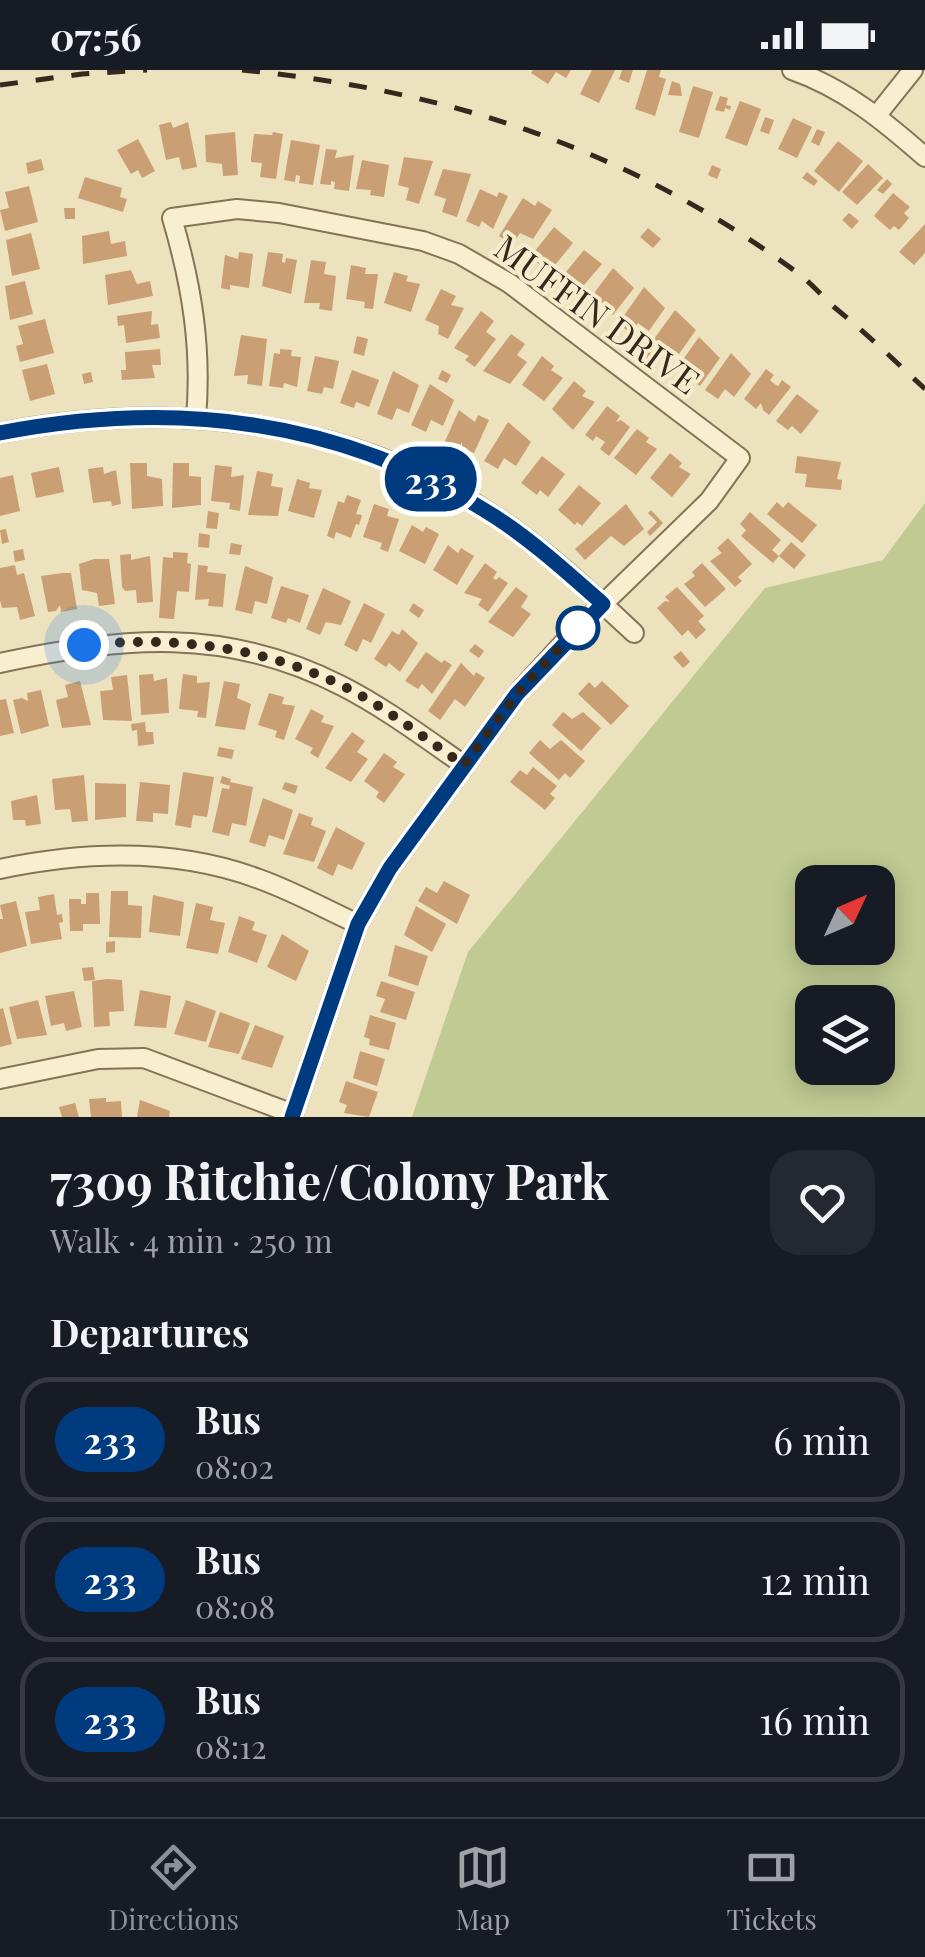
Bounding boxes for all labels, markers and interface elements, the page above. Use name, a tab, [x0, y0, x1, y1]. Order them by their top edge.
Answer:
text: 07:56	[50, 10, 142, 61]
street label: MUFFIN DRIVE	[486, 223, 710, 403]
line badge: 233	[374, 446, 488, 512]
text: 233	[405, 456, 457, 503]
unlabelled marker	[557, 607, 599, 649]
your location	[59, 620, 109, 670]
north arrow	[795, 865, 895, 965]
map controls	[795, 865, 895, 1085]
button: layers	[795, 985, 895, 1085]
text: 7309 Ritchie/Colony Park	[50, 1148, 609, 1212]
button: heart	[770, 1150, 875, 1255]
text: Walk · 4 min · 250 m	[50, 1218, 333, 1261]
text: Departures	[50, 1306, 249, 1357]
text: Bus	[195, 1393, 261, 1444]
text: 6 min	[773, 1414, 870, 1465]
text: 233	[84, 1416, 136, 1463]
text: 08:02	[195, 1444, 274, 1487]
text: Bus	[195, 1533, 261, 1584]
text: 12 min	[761, 1554, 870, 1605]
text: 233	[84, 1556, 136, 1603]
text: 08:08	[195, 1584, 275, 1627]
text: Bus	[195, 1673, 261, 1724]
text: 16 min	[759, 1694, 870, 1745]
text: 233	[84, 1696, 136, 1743]
text: 08:12	[195, 1724, 267, 1767]
tab: Directions	[108, 1840, 239, 1937]
tab: Map	[455, 1840, 510, 1937]
tab: Tickets	[726, 1840, 817, 1937]

